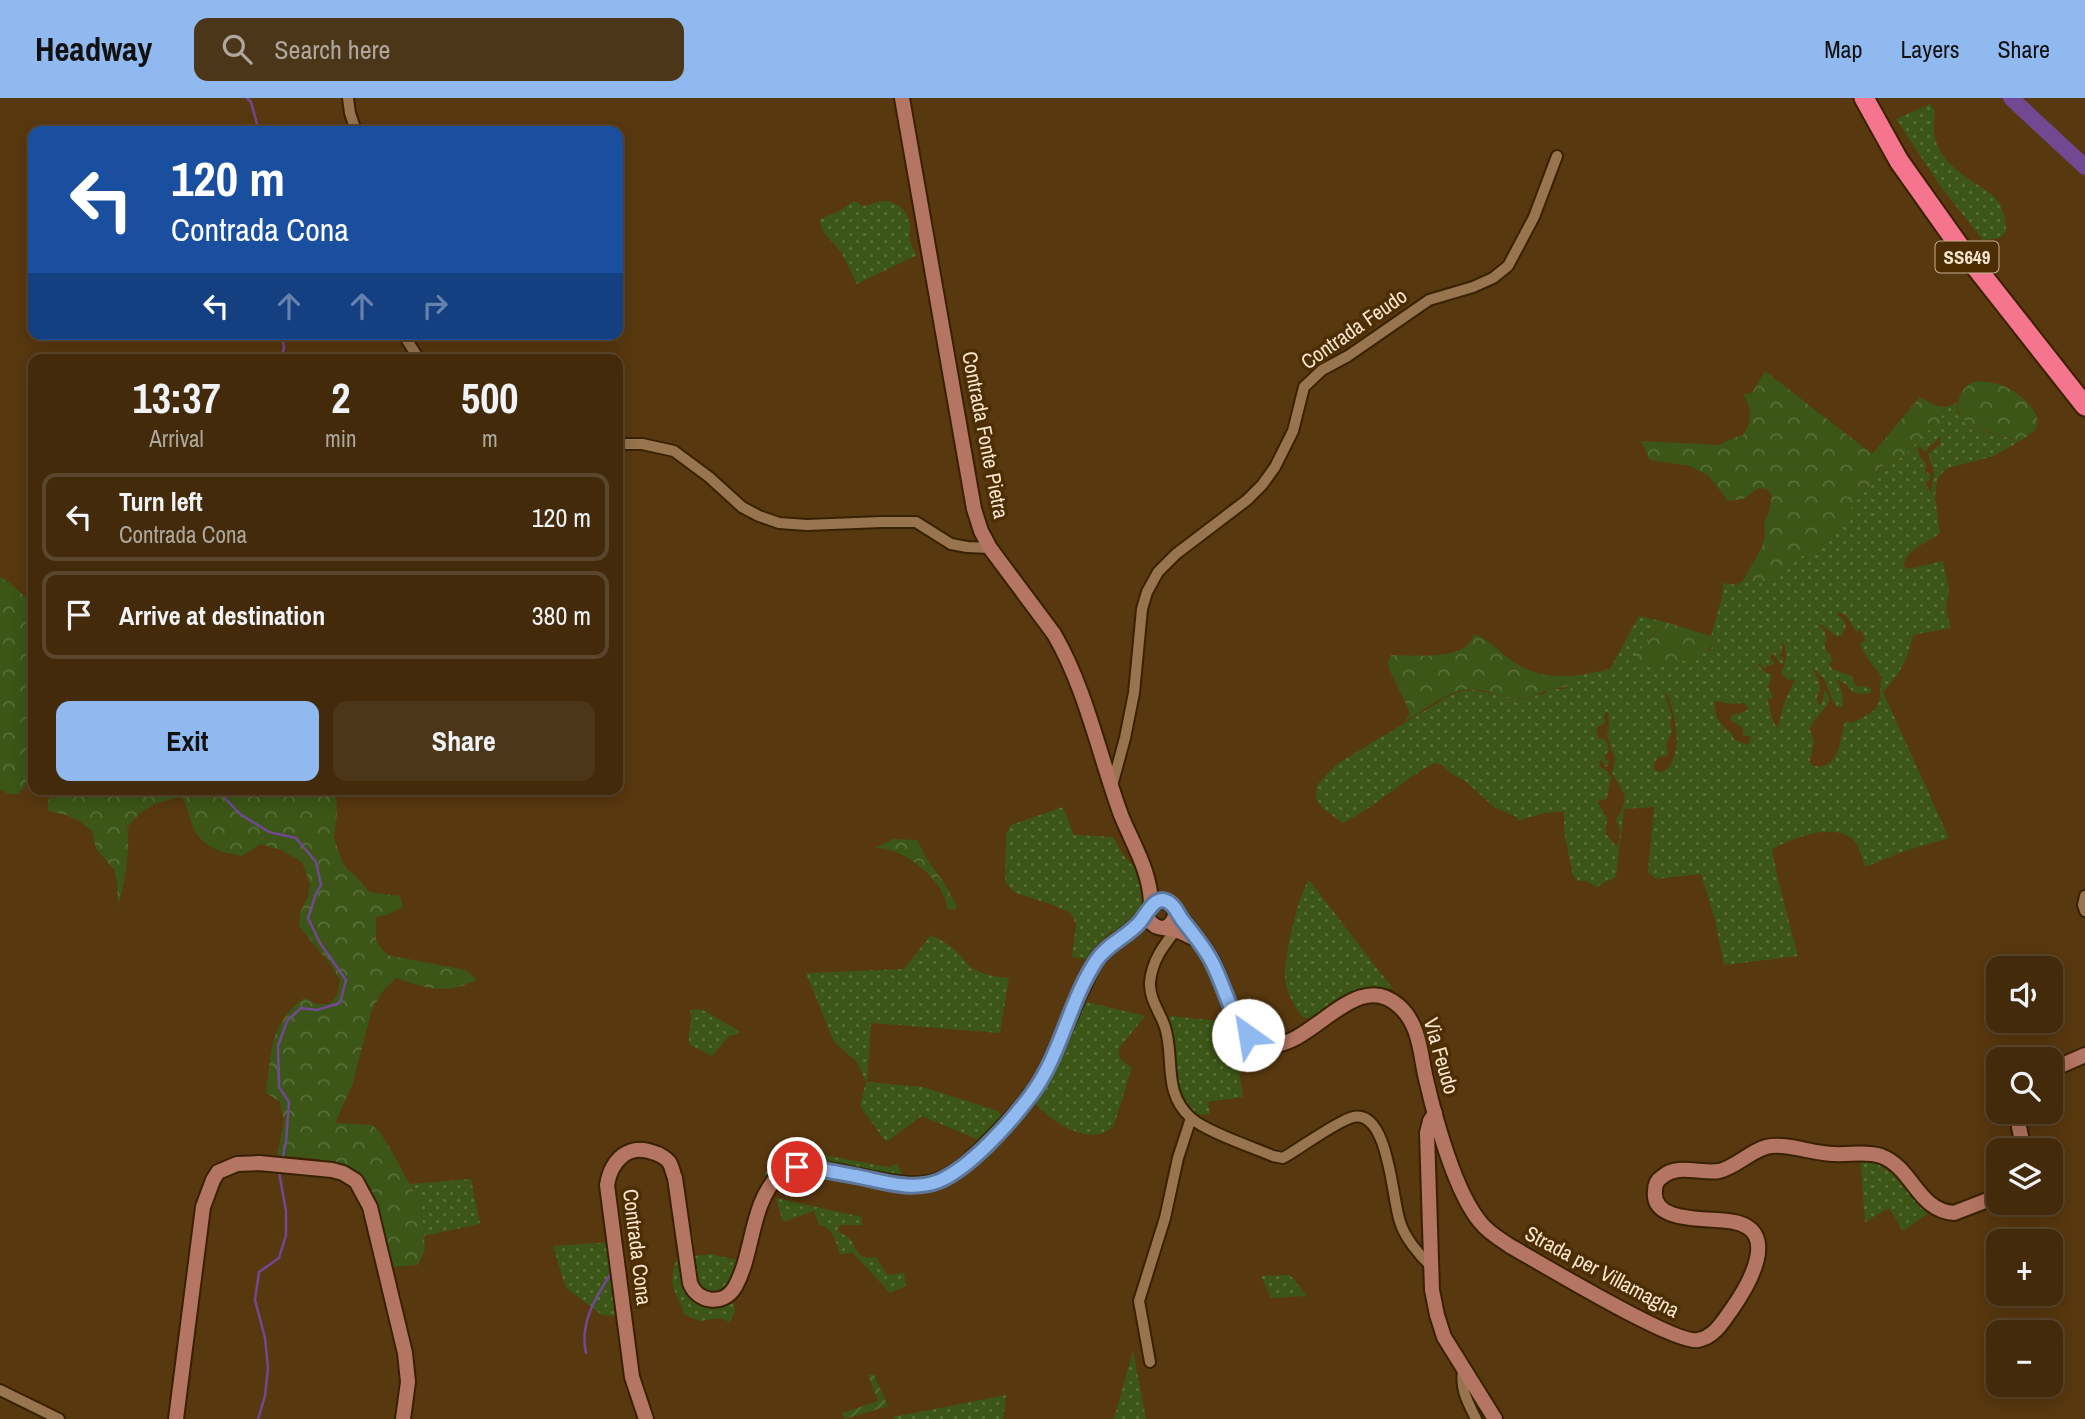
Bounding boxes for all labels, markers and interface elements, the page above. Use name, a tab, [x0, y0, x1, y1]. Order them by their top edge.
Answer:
search box	[194, 18, 684, 81]
text: Headway	[35, 27, 152, 71]
icon: search	[218, 30, 256, 68]
text: Search here	[274, 32, 390, 67]
text: Map	[1824, 33, 1862, 65]
text: Layers	[1900, 33, 1959, 65]
text: Share	[1997, 33, 2050, 65]
text: 120 m	[171, 145, 285, 211]
icon: left	[56, 154, 147, 245]
text: Contrada Cona	[171, 208, 349, 251]
road number: SS649	[1936, 242, 1998, 272]
street label: Contrada Feudo	[1295, 281, 1413, 376]
icon: left	[197, 287, 235, 325]
icon: ahead	[270, 287, 308, 325]
icon: ahead	[343, 287, 381, 325]
icon: right	[416, 287, 454, 325]
street label: Contrada Fonte Pietra	[955, 349, 1016, 521]
text: 13:37	[133, 370, 221, 426]
text: 2	[331, 370, 350, 426]
text: 500	[461, 370, 519, 426]
text: Arrival	[149, 423, 204, 454]
text: min	[325, 423, 357, 454]
text: m	[482, 423, 498, 454]
text: Turn left	[119, 484, 203, 519]
icon: left	[60, 498, 98, 536]
text: 120 m	[532, 500, 591, 535]
text: Contrada Cona	[119, 519, 247, 550]
icon: arrive	[60, 596, 98, 634]
text: Arrive at destination	[119, 598, 325, 633]
text: 380 m	[532, 598, 591, 633]
button: Exit	[56, 701, 319, 781]
button: Share	[333, 701, 595, 781]
map controls	[1986, 956, 2063, 1397]
button: sound	[1986, 956, 2063, 1033]
position arrow	[1211, 998, 1285, 1072]
street label: Via Feudo	[1417, 1014, 1466, 1098]
button: search	[1986, 1047, 2063, 1124]
pin	[767, 1137, 827, 1197]
button: layers	[1986, 1138, 2063, 1215]
icon: arrive	[778, 1148, 816, 1186]
street label: Contrada Cona	[616, 1187, 659, 1307]
street label: Strada per Villamagna	[1520, 1219, 1685, 1325]
button: +	[1986, 1229, 2063, 1306]
button: −	[1986, 1320, 2063, 1397]

